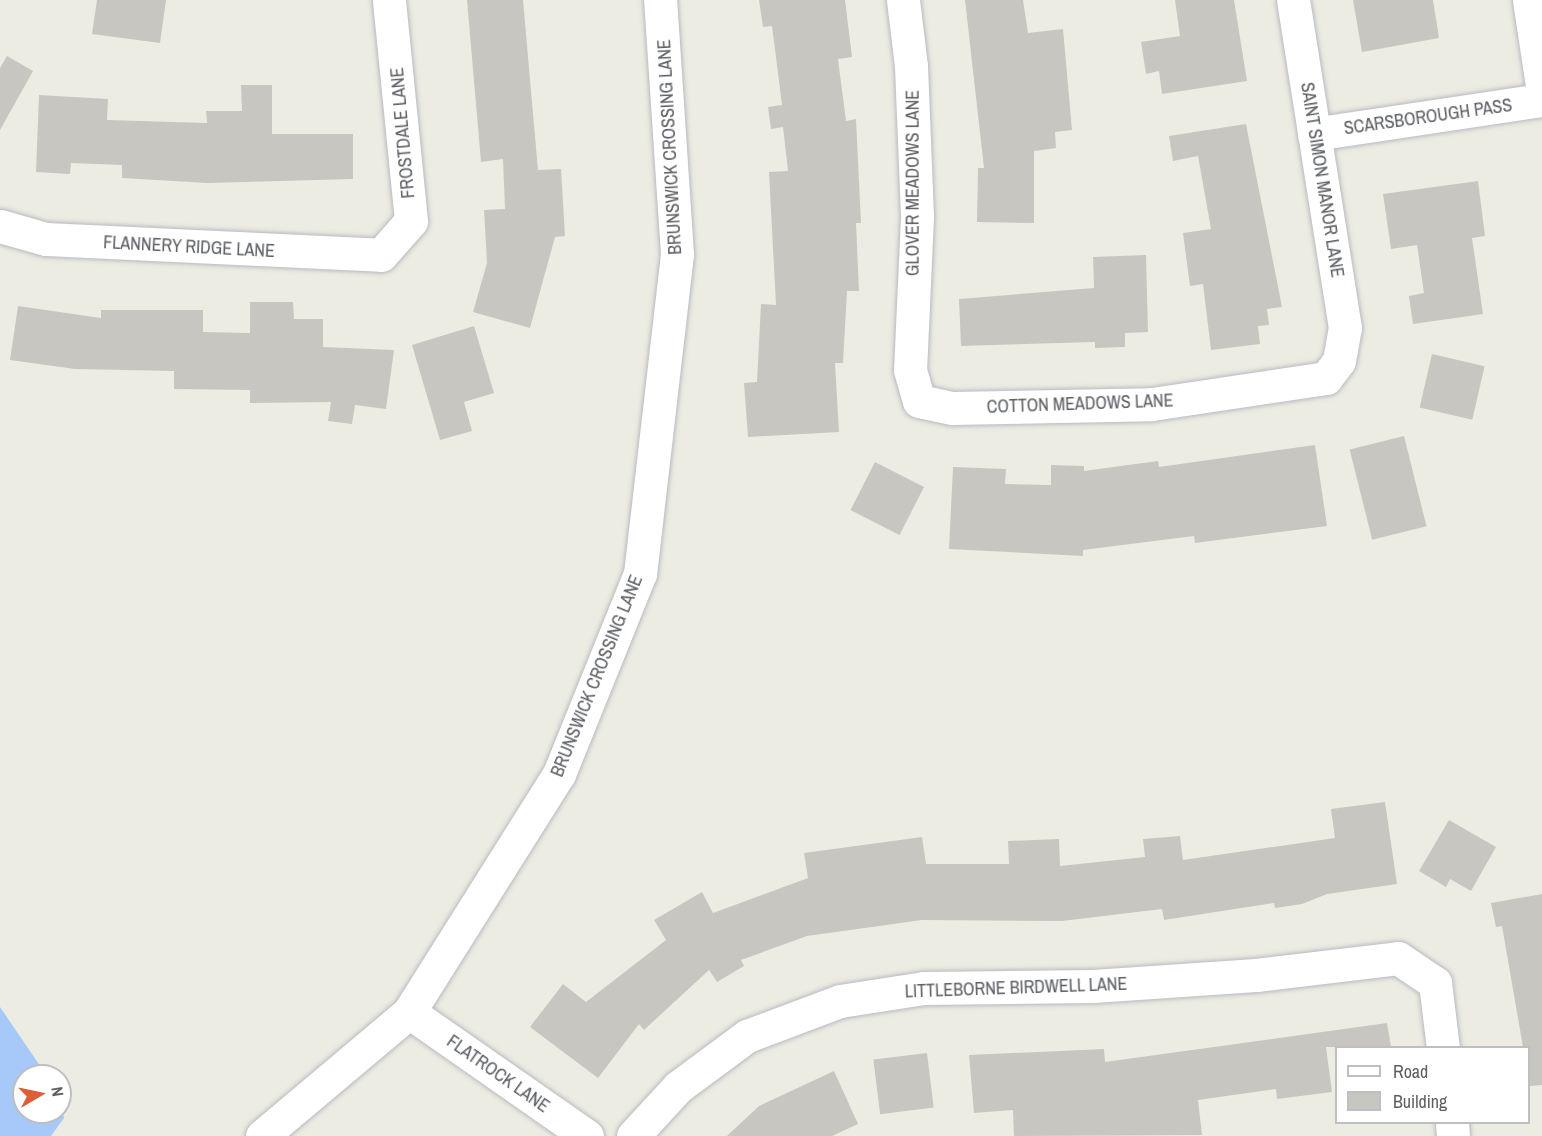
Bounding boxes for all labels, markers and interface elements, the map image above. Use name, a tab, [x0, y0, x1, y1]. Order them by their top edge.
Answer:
street label: BRUNSWICK CROSSING LANE	[654, 39, 686, 255]
street label: FROSTDALE LANE	[387, 67, 419, 199]
street label: SAINT SIMON MANOR LANE	[1296, 81, 1348, 279]
street label: GLOVER MEADOWS LANE	[902, 90, 924, 276]
street label: SCARSBOROUGH PASS	[1343, 95, 1513, 139]
street label: FLANNERY RIDGE LANE	[103, 232, 275, 262]
street label: COTTON MEADOWS LANE	[986, 390, 1174, 418]
street label: BRUNSWICK CROSSING LANE	[547, 572, 647, 780]
street label: LITTLEBORNE BIRDWELL LANE	[904, 973, 1128, 1003]
street label: FLATROCK LANE	[443, 1031, 553, 1117]
legend	[1335, 1046, 1530, 1124]
text: Road	[1393, 1059, 1428, 1084]
north arrow	[12, 1064, 72, 1124]
text: N	[46, 1085, 69, 1098]
text: Building	[1393, 1089, 1447, 1114]

